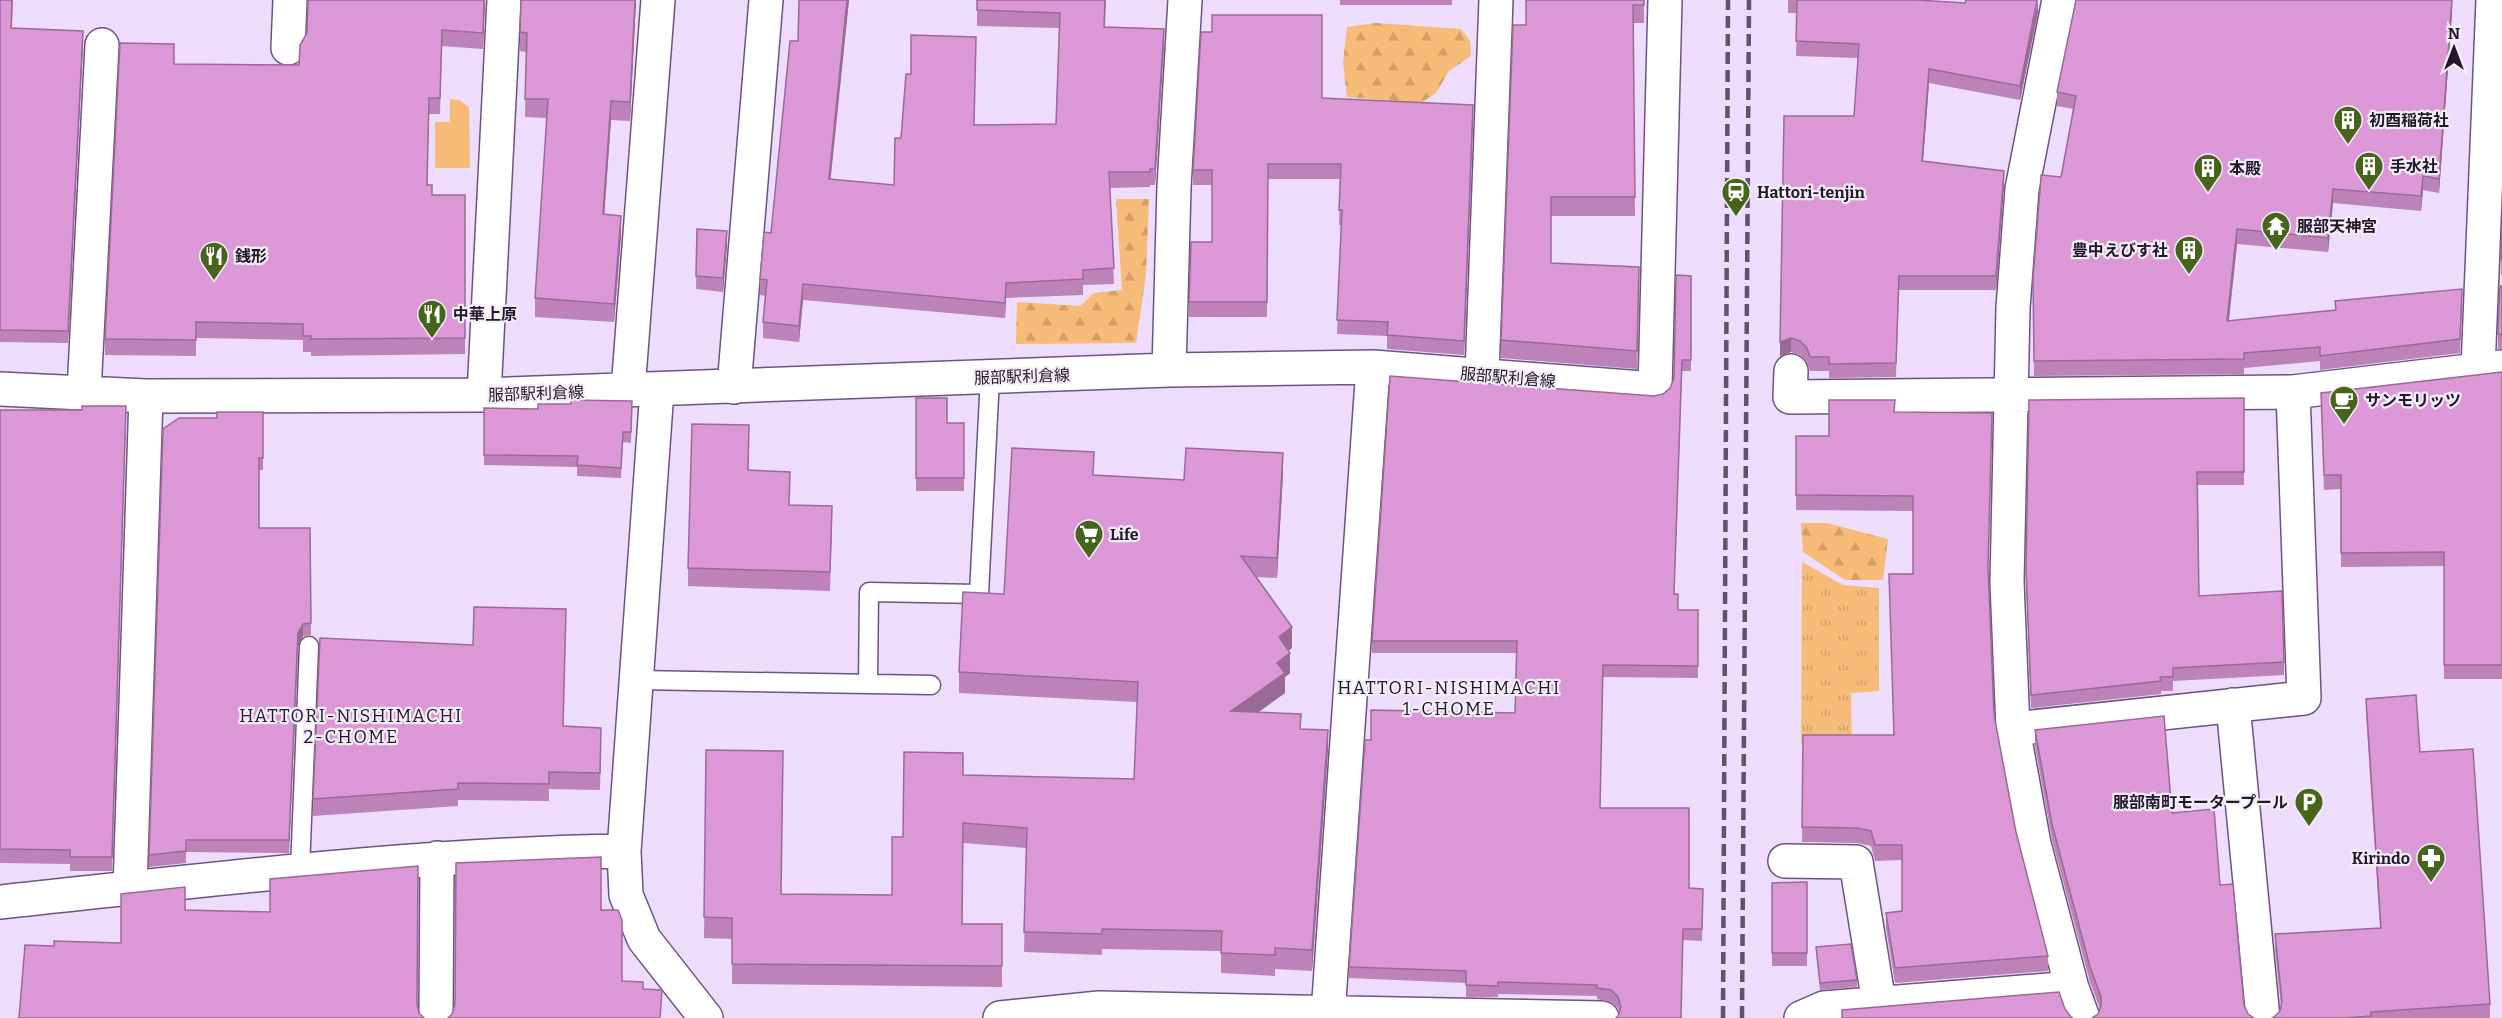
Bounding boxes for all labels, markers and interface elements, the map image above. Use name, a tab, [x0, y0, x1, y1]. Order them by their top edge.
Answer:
north arrow	[2424, 18, 2484, 78]
text: N	[2448, 24, 2460, 43]
building icon: 初酉稲荷社	[2332, 104, 2364, 146]
place label: 初酉稲荷社	[2369, 111, 2449, 130]
building icon: 手水社	[2353, 150, 2385, 192]
building icon: 本殿	[2192, 152, 2224, 194]
place label: 手水社	[2390, 157, 2438, 176]
place label: 本殿	[2229, 159, 2261, 178]
station icon: Hattori-tenjin	[1720, 176, 1752, 218]
place label: Hattori-tenjin	[1757, 183, 1865, 202]
temple icon: 服部天神宮	[2260, 210, 2292, 252]
place label: 服部天神宮	[2297, 217, 2377, 236]
building icon: 豊中えびす社	[2173, 234, 2205, 276]
restaurant icon: 銭形	[198, 240, 230, 282]
place label: 豊中えびす社	[2072, 241, 2168, 260]
place label: 銭形	[235, 247, 267, 266]
restaurant icon: 中華上原	[416, 298, 448, 340]
place label: 中華上原	[453, 305, 517, 324]
street label: 服部駅利倉線	[1459, 364, 1557, 391]
street label: 服部駅利倉線	[974, 365, 1070, 388]
street label: 服部駅利倉線	[488, 382, 584, 405]
cafe icon: サンモリッツ	[2328, 384, 2360, 426]
place label: サンモリッツ	[2365, 391, 2461, 410]
supermarket icon: Life	[1073, 518, 1105, 560]
place label: Life	[1110, 525, 1139, 544]
district label: HATTORI-NISHIMACHI 1-CHOME	[1337, 677, 1561, 720]
district label: HATTORI-NISHIMACHI 2-CHOME	[239, 705, 463, 748]
parking icon: 服部南町モータープール	[2293, 786, 2325, 828]
place label: 服部南町モータープール	[2113, 793, 2288, 812]
pharmacy icon: Kirindo	[2415, 842, 2447, 884]
place label: Kirindo	[2352, 849, 2410, 868]

